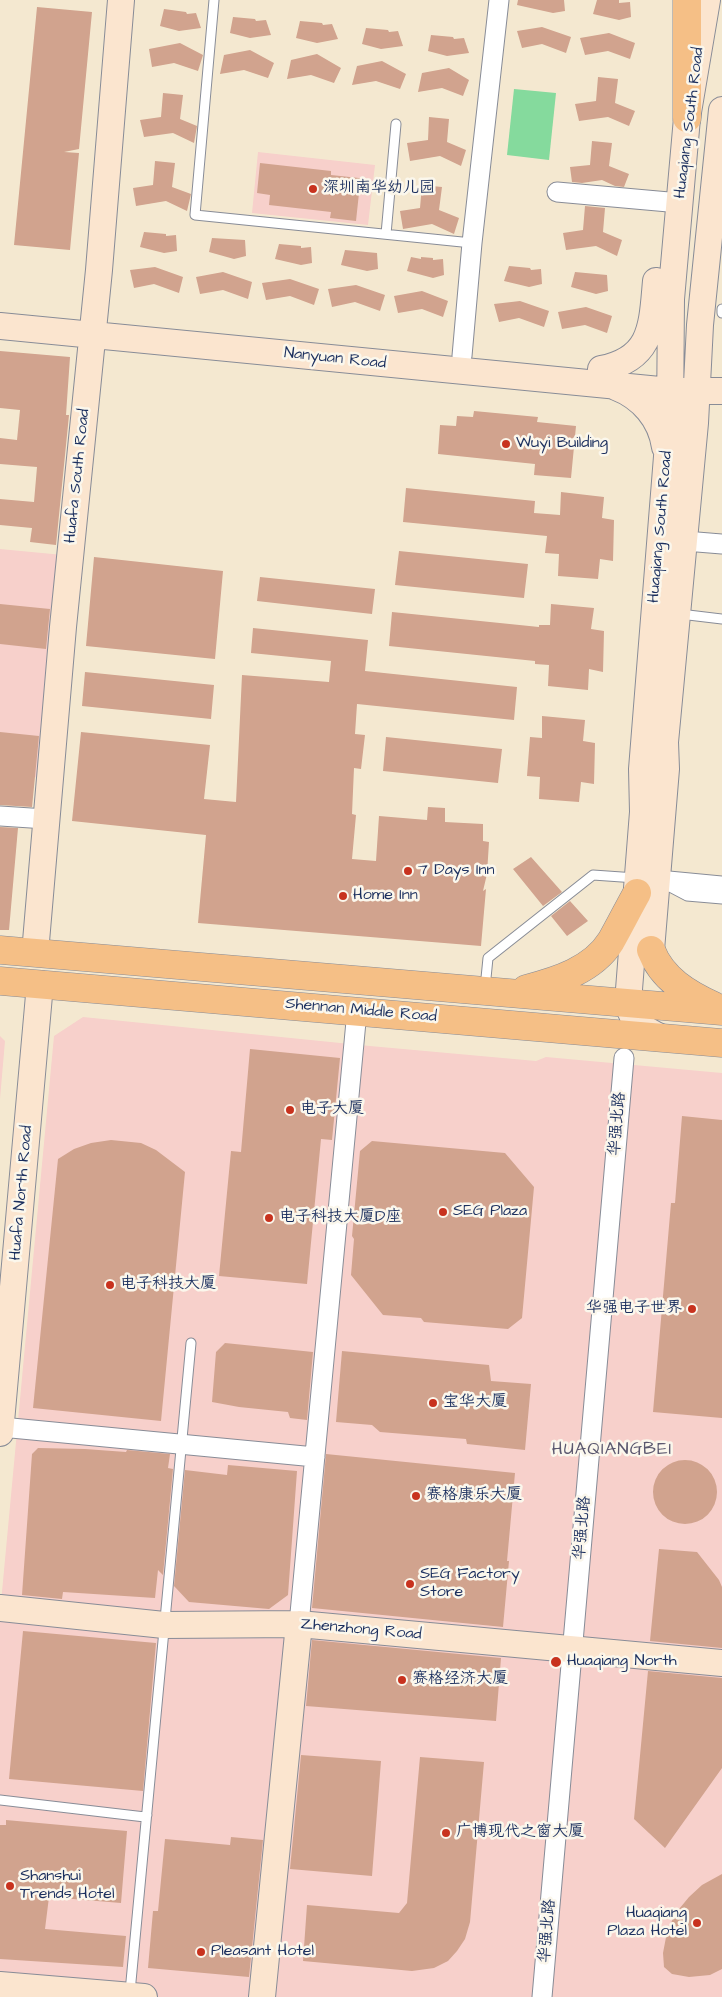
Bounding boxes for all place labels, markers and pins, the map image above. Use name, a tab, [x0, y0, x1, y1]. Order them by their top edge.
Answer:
place label: 深圳南华幼儿园	[323, 179, 435, 199]
marker: 深圳南华幼儿园	[307, 183, 319, 195]
place label: Wuyi Building	[516, 434, 608, 454]
marker: Wuyi Building	[500, 438, 512, 450]
place label: 7 Days Inn	[418, 861, 494, 881]
marker: 7 Days Inn	[402, 865, 414, 877]
place label: Home Inn	[353, 886, 418, 906]
marker: Home Inn	[337, 890, 349, 902]
place label: 电子大厦	[300, 1100, 364, 1120]
marker: 电子大厦	[284, 1104, 296, 1116]
place label: SEG Plaza	[453, 1202, 527, 1222]
marker: SEG Plaza	[437, 1206, 449, 1218]
place label: 电子科技大厦D座	[279, 1208, 401, 1228]
marker: 电子科技大厦D座	[263, 1212, 275, 1224]
place label: 电子科技大厦	[120, 1275, 216, 1295]
marker: 电子科技大厦	[104, 1279, 116, 1291]
place label: 华强电子世界	[586, 1299, 682, 1319]
marker: 华强电子世界	[686, 1303, 698, 1315]
place label: 宝华大厦	[443, 1393, 507, 1413]
marker: 宝华大厦	[427, 1397, 439, 1409]
place label: 赛格康乐大厦	[426, 1486, 522, 1506]
marker: 赛格康乐大厦	[410, 1490, 422, 1502]
place label: SEG Factory Store	[420, 1565, 520, 1603]
marker: SEG Factory Store	[404, 1578, 416, 1590]
place label: Huaqiang North	[567, 1652, 677, 1672]
marker: Huaqiang North	[549, 1655, 563, 1669]
place label: 赛格经济大厦	[412, 1670, 508, 1690]
marker: 赛格经济大厦	[396, 1674, 408, 1686]
place label: 广博现代之窗大厦	[456, 1823, 584, 1843]
marker: 广博现代之窗大厦	[440, 1827, 452, 1839]
place label: Shanshui Trends Hotel	[20, 1867, 114, 1905]
marker: Shanshui Trends Hotel	[4, 1880, 16, 1892]
place label: Huaqiang Plaza Hotel	[607, 1904, 687, 1942]
marker: Huaqiang Plaza Hotel	[691, 1917, 703, 1929]
place label: Pleasant Hotel	[211, 1942, 314, 1962]
marker: Pleasant Hotel	[195, 1946, 207, 1958]

